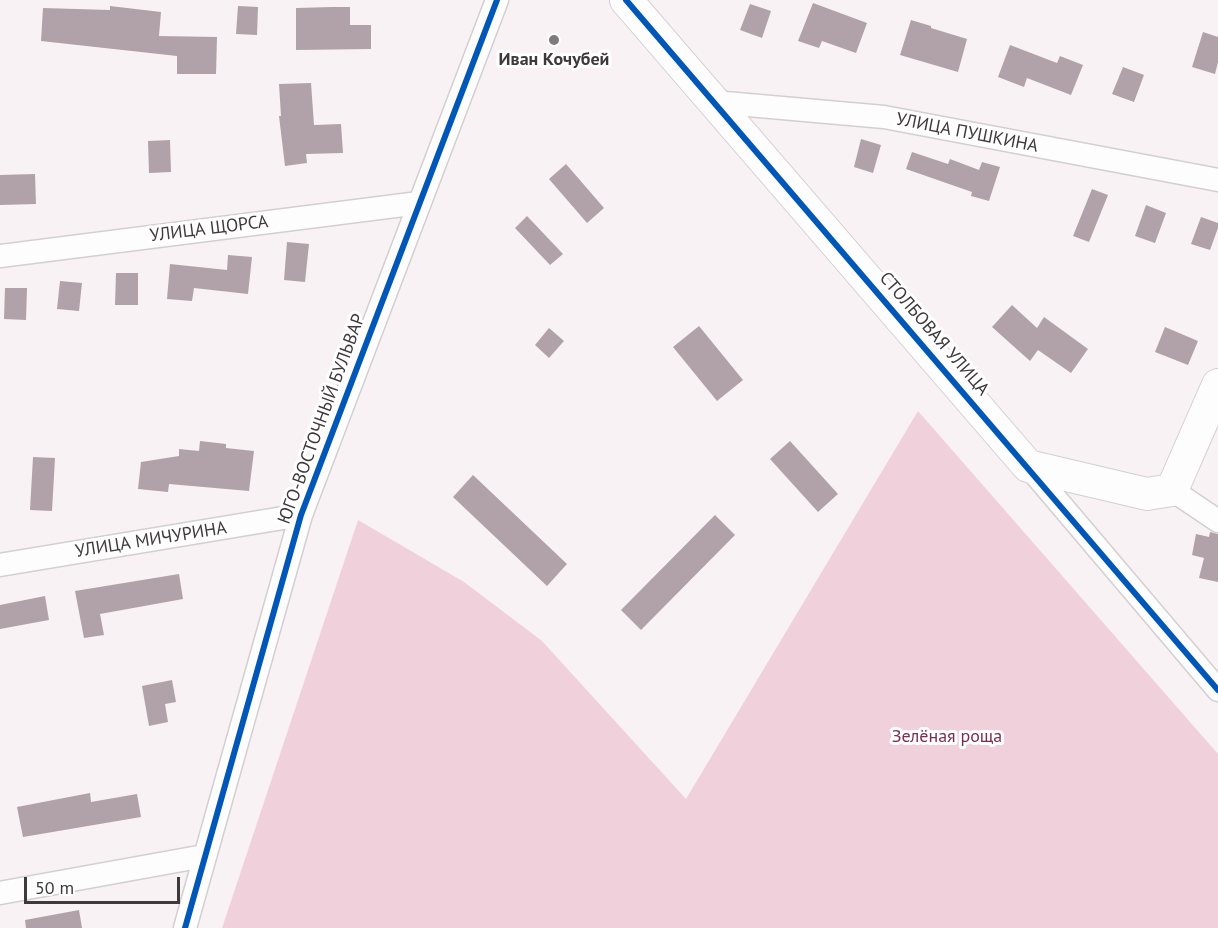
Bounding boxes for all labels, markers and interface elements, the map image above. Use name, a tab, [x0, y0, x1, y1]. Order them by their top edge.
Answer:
marker: Иван Кочубей	[547, 33, 561, 47]
place label: Иван Кочубей	[499, 49, 609, 71]
street label: УЛИЦА ПУШКИНА	[894, 109, 1040, 157]
street label: УЛИЦА ЩОРСА	[149, 211, 269, 247]
street label: СТОЛБОВАЯ УЛИЦА	[874, 268, 994, 400]
street label: ЮГО-ВОСТОЧНЫЙ БУЛЬВАР	[274, 311, 370, 527]
street label: УЛИЦА МИЧУРИНА	[74, 517, 228, 563]
park label: Зелёная роща	[892, 726, 1002, 748]
scale bar	[27, 865, 183, 903]
text: 50 m	[35, 876, 74, 899]

